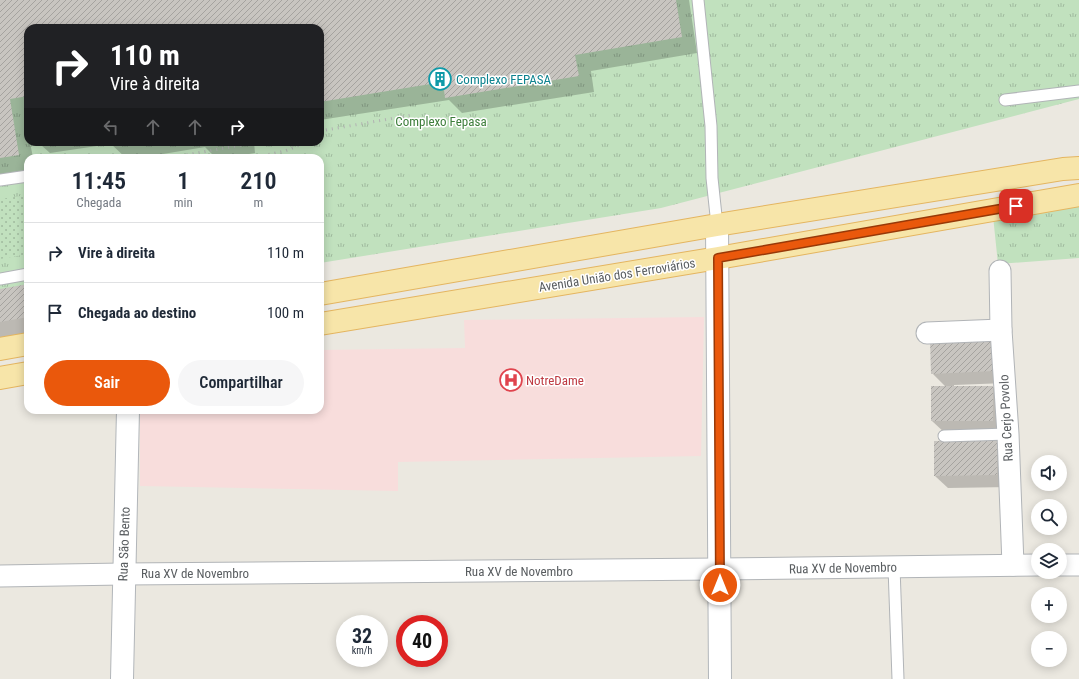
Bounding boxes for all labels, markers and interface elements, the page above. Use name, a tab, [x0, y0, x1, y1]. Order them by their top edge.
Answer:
text: 110 m	[110, 39, 180, 72]
icon: right	[44, 40, 96, 92]
building icon: Complexo FEPASA	[427, 66, 453, 92]
place label: Complexo FEPASA	[456, 72, 552, 87]
text: Vire à direita	[110, 73, 200, 94]
park label: Complexo Fepasa	[395, 114, 487, 129]
icon: left	[100, 116, 122, 138]
icon: ahead	[142, 116, 164, 138]
icon: ahead	[184, 116, 206, 138]
icon: right	[226, 116, 248, 138]
text: 11:45	[72, 167, 126, 195]
text: 1	[177, 167, 189, 195]
text: 210	[240, 167, 276, 195]
pin	[999, 189, 1033, 223]
text: Chegada	[76, 195, 121, 210]
text: min	[174, 195, 193, 210]
text: m	[253, 195, 263, 210]
icon: arrive	[1005, 195, 1027, 217]
icon: right	[44, 242, 66, 264]
text: Vire à direita	[78, 244, 155, 262]
text: 110 m	[267, 244, 304, 262]
street label: Avenida União dos Ferroviários	[538, 255, 697, 295]
icon: arrive	[44, 302, 66, 324]
text: Chegada ao destino	[78, 304, 196, 322]
text: 100 m	[267, 304, 304, 322]
button: Sair	[44, 360, 170, 406]
button: Compartilhar	[178, 360, 304, 406]
hospital icon: NotreDame	[498, 367, 524, 393]
place label: NotreDame	[526, 373, 584, 388]
street label: Rua Cerjo Povolo	[996, 374, 1016, 462]
map controls	[1031, 455, 1067, 667]
button: sound	[1031, 455, 1067, 491]
button: search	[1031, 499, 1067, 535]
street label: Rua São Bento	[115, 506, 133, 582]
button: layers	[1031, 543, 1067, 579]
street label: Rua XV de Novembro	[789, 560, 897, 576]
street label: Rua XV de Novembro	[465, 564, 573, 579]
position arrow	[699, 564, 741, 606]
street label: Rua XV de Novembro	[141, 566, 249, 581]
button: +	[1031, 587, 1067, 623]
speed limit sign: 40	[396, 615, 448, 667]
text: 32	[352, 624, 372, 648]
button: −	[1031, 631, 1067, 667]
text: km/h	[352, 645, 372, 656]

